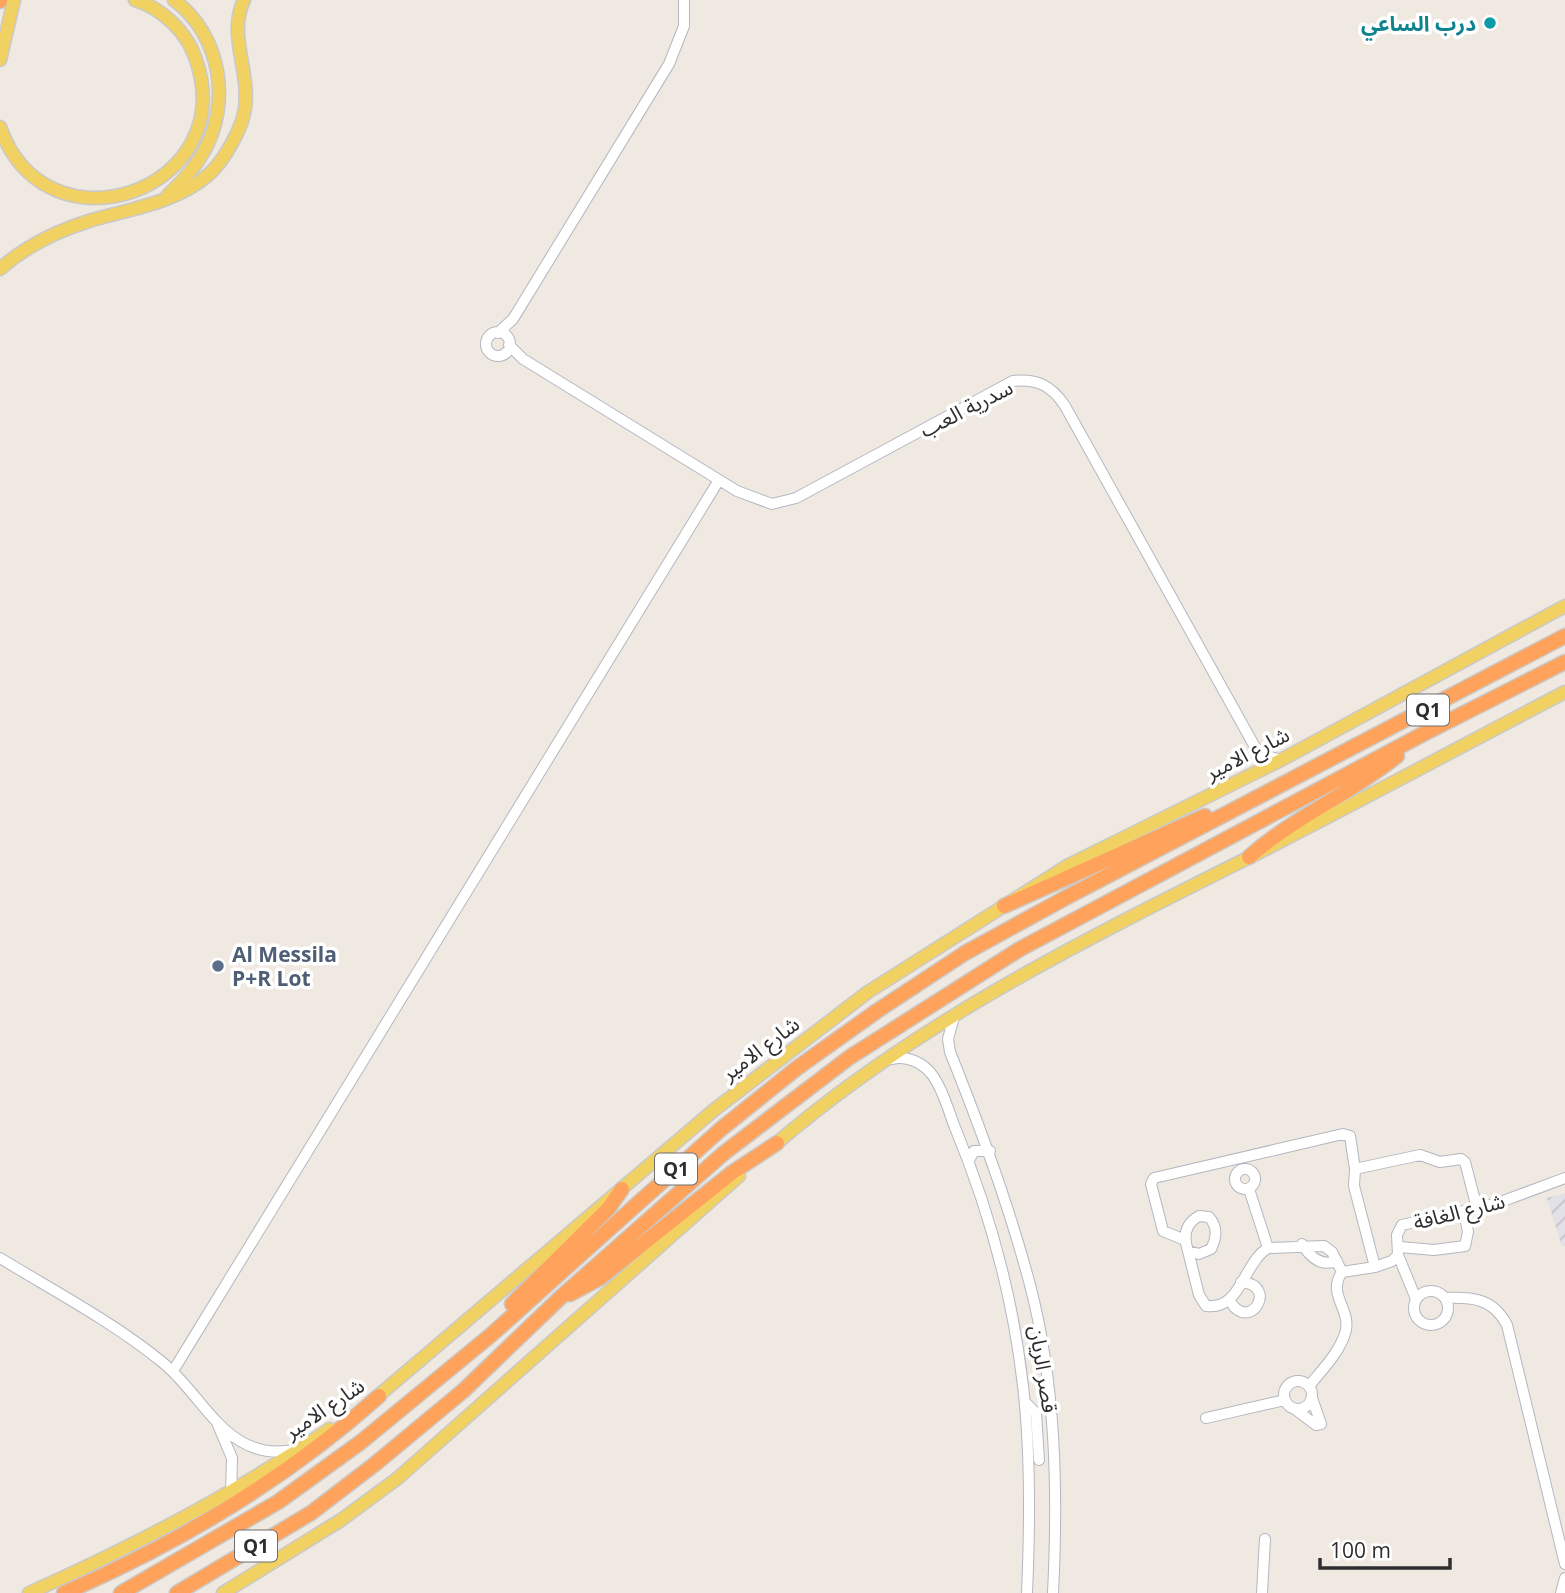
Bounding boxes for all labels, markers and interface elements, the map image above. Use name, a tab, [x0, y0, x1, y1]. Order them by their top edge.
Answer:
place label: درب الساعي	[1361, 9, 1476, 41]
marker: درب الساعي	[1482, 15, 1498, 31]
street label: سدرية العب	[915, 373, 1017, 443]
road number: Q1	[1407, 694, 1449, 726]
street label: شارع الامير	[1199, 720, 1295, 788]
place label: Al Messila P+R Lot	[232, 940, 337, 992]
marker: Al Messila P+R Lot	[210, 958, 226, 974]
street label: شارع الامير	[715, 1010, 806, 1089]
road number: Q1	[655, 1154, 697, 1184]
street label: شارع الغافة	[1410, 1186, 1508, 1238]
street label: قصر الريان	[1023, 1323, 1065, 1415]
street label: شارع الامير	[278, 1371, 371, 1447]
scale bar	[1320, 1526, 1450, 1570]
road number: Q1	[235, 1530, 277, 1562]
text: 100 m	[1330, 1536, 1391, 1564]

